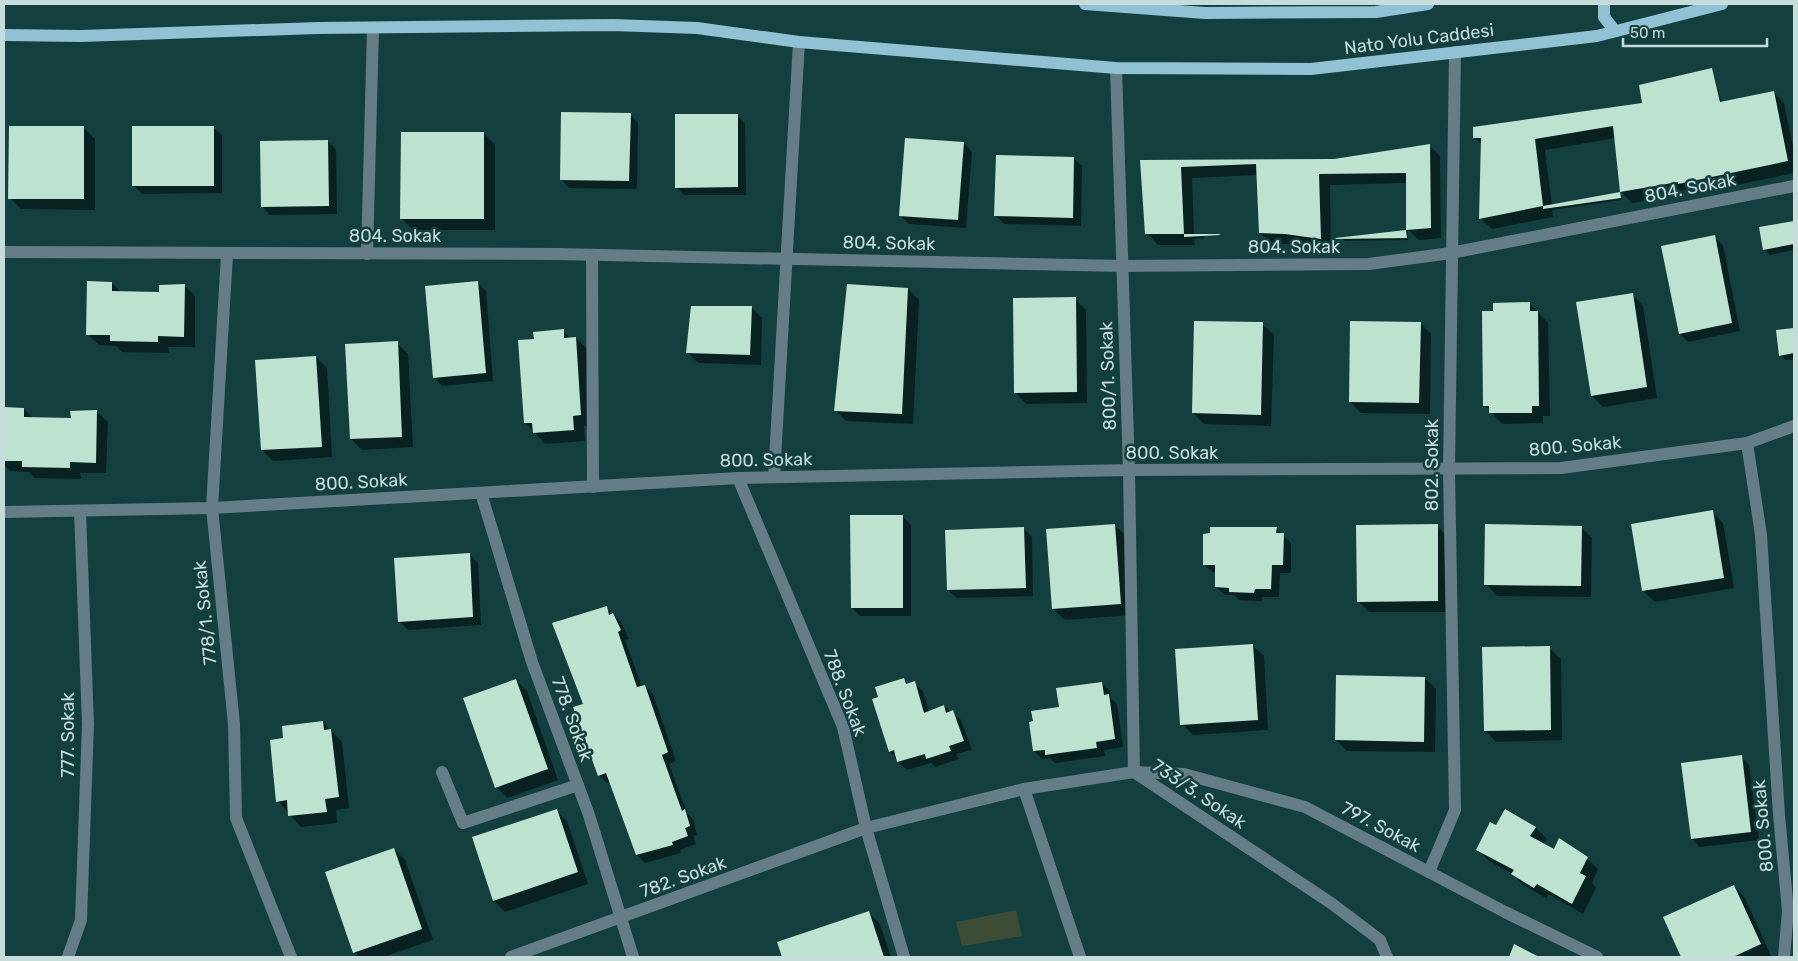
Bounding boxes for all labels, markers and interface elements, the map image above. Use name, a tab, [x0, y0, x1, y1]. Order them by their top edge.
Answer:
scale bar	[1623, 15, 1767, 47]
street label: Nato Yolu Caddesi	[1343, 19, 1495, 59]
text: 50 m	[1630, 24, 1665, 42]
street label: 804. Sokak	[1642, 168, 1738, 208]
street label: 804. Sokak	[349, 225, 442, 247]
street label: 804. Sokak	[843, 231, 936, 255]
street label: 804. Sokak	[1248, 236, 1341, 258]
street label: 800/1. Sokak	[1095, 320, 1121, 431]
street label: 802. Sokak	[1421, 418, 1443, 511]
street label: 800. Sokak	[1528, 431, 1623, 461]
street label: 800. Sokak	[1126, 442, 1219, 464]
street label: 800. Sokak	[719, 448, 813, 472]
street label: 800. Sokak	[314, 469, 409, 495]
street label: 778/1. Sokak	[189, 559, 221, 666]
street label: 788. Sokak	[818, 647, 872, 740]
street label: 778. Sokak	[547, 674, 598, 765]
street label: 777. Sokak	[57, 692, 79, 778]
street label: 733/3. Sokak	[1148, 754, 1251, 834]
street label: 800. Sokak	[1748, 778, 1778, 873]
street label: 797. Sokak	[1338, 797, 1425, 857]
street label: 782. Sokak	[637, 851, 730, 903]

